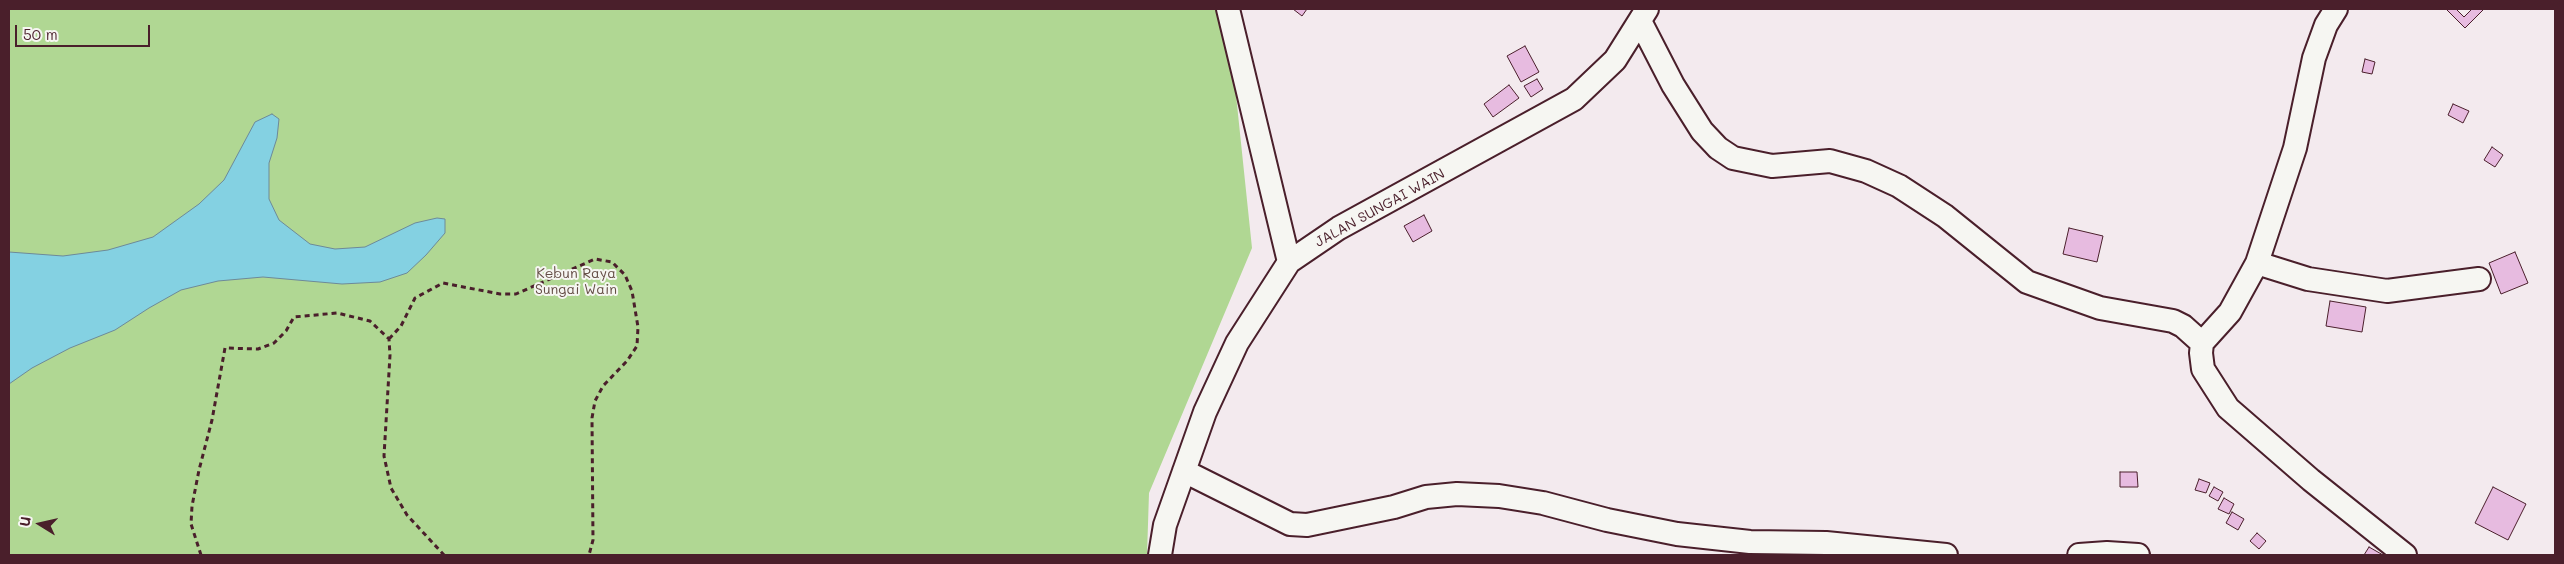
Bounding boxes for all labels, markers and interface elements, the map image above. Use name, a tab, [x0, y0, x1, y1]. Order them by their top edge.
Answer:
scale bar	[18, 15, 152, 47]
text: 50 m	[23, 24, 58, 44]
street label: JALAN SUNGAI WAIN	[1312, 165, 1448, 251]
park label: Kebun Raya Sungai Wain	[535, 266, 617, 298]
north arrow	[15, 499, 65, 549]
text: U	[15, 515, 35, 528]

